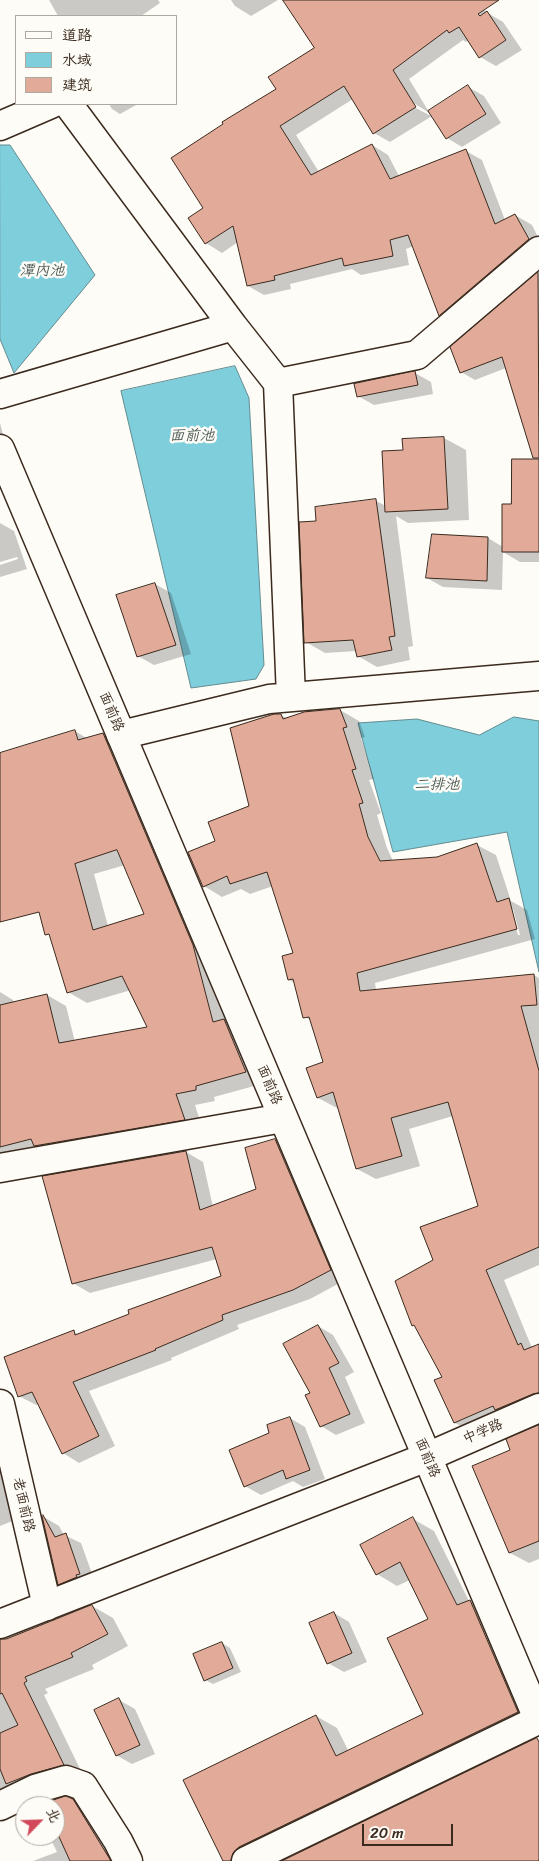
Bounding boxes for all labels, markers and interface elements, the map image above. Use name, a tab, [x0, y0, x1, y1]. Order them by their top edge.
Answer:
legend	[15, 15, 178, 105]
text: 道路	[62, 22, 92, 48]
text: 水域	[62, 47, 92, 73]
text: 建筑	[62, 72, 92, 98]
water label: 潭内池	[20, 262, 64, 280]
water label: 面前池	[170, 427, 214, 445]
street label: 面前路	[95, 689, 127, 735]
water label: 二排池	[415, 776, 459, 794]
street label: 面前路	[253, 1062, 285, 1108]
street label: 中学路	[460, 1416, 506, 1448]
street label: 面前路	[411, 1435, 443, 1481]
street label: 老面前路	[9, 1476, 37, 1534]
north arrow	[15, 1796, 65, 1846]
text: 北	[39, 1804, 68, 1827]
scale bar	[364, 1814, 455, 1846]
text: 20 m	[370, 1820, 404, 1846]

